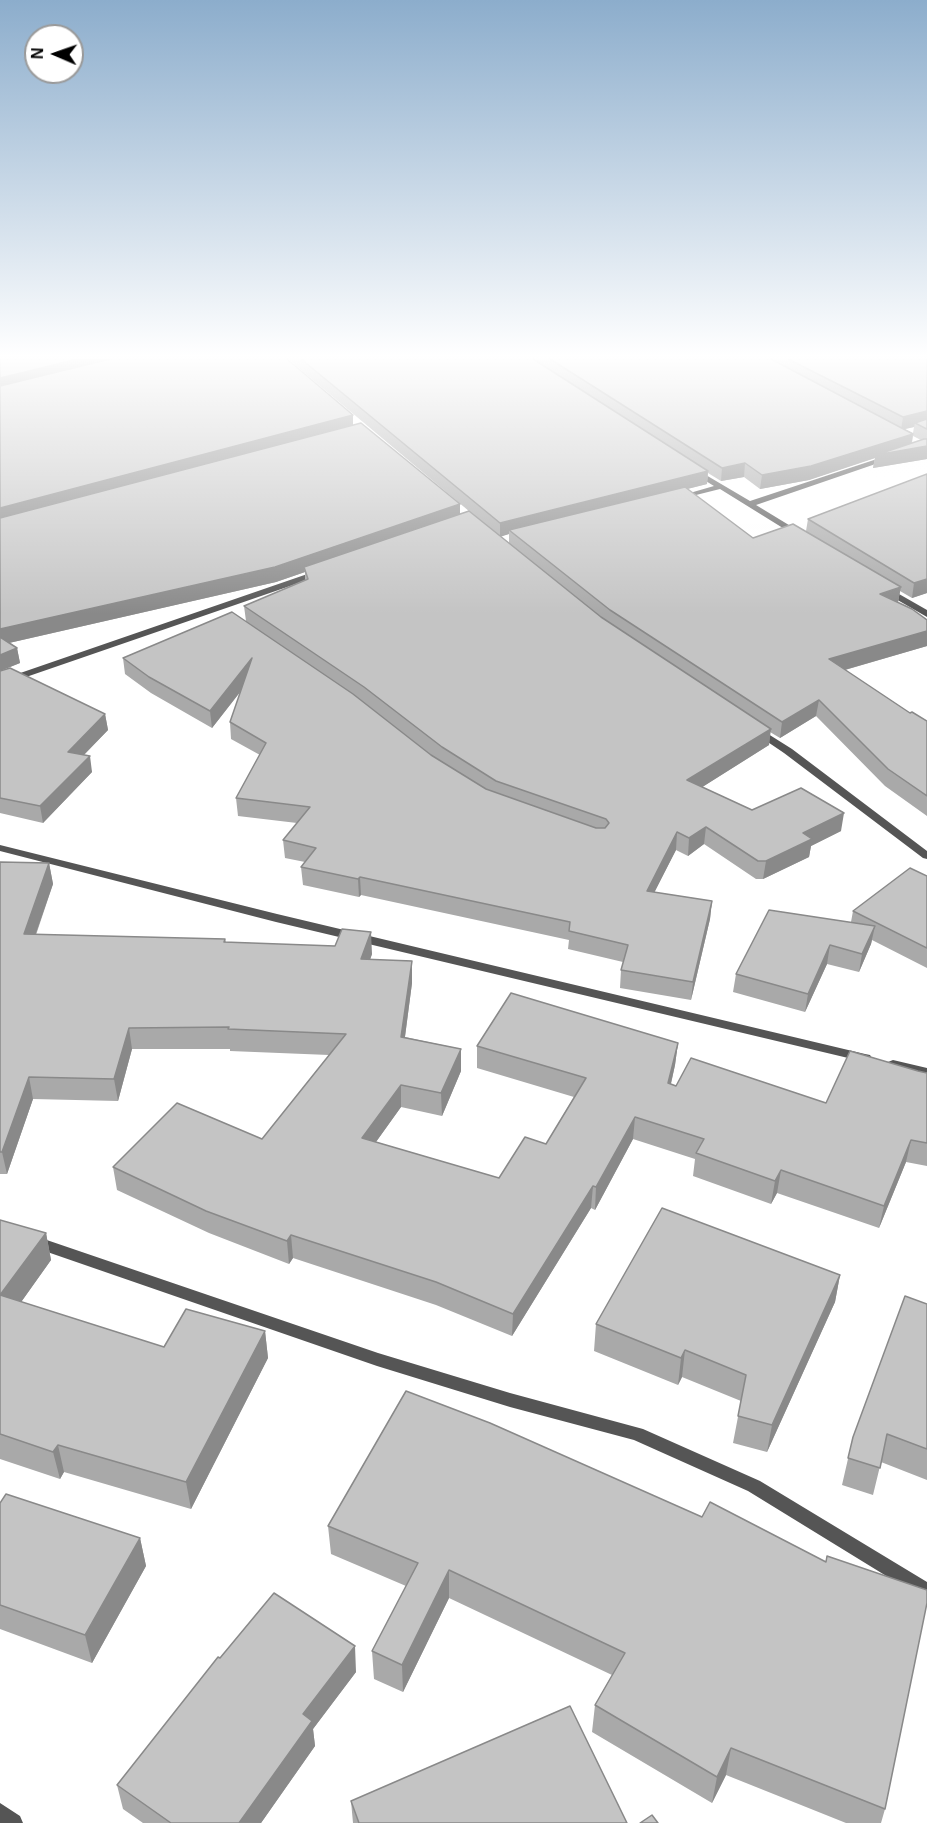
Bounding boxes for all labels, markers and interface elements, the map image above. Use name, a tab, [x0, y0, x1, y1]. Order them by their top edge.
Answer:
north arrow	[24, 24, 84, 84]
text: N	[29, 47, 46, 59]

